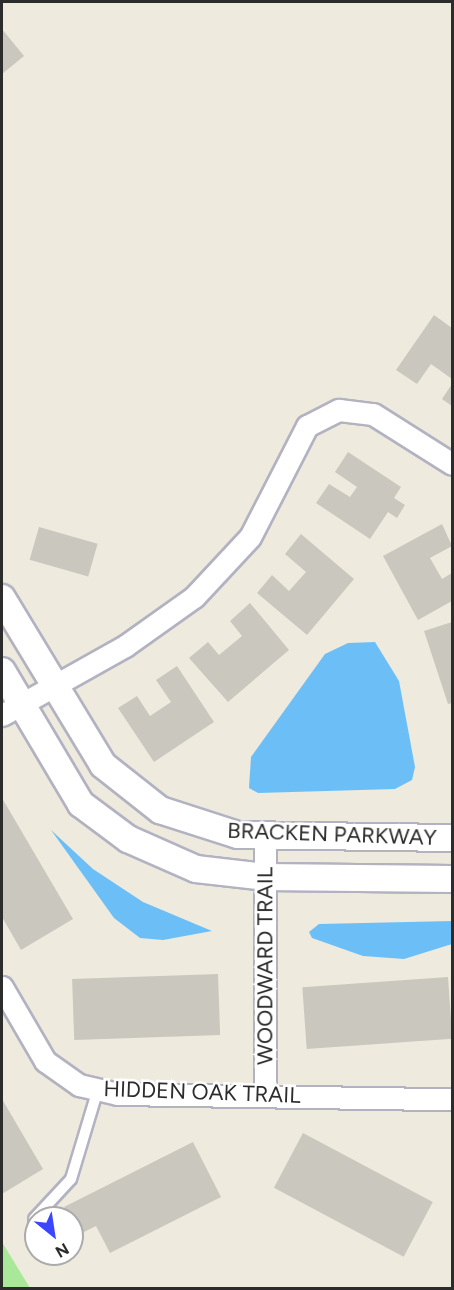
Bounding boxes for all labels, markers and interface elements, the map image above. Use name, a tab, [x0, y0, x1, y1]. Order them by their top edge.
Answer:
street label: BRACKEN PARKWAY	[227, 817, 437, 851]
street label: WOODWARD TRAIL	[252, 867, 278, 1065]
street label: HIDDEN OAK TRAIL	[103, 1075, 301, 1109]
north arrow	[24, 1206, 84, 1266]
text: N	[52, 1239, 72, 1262]

